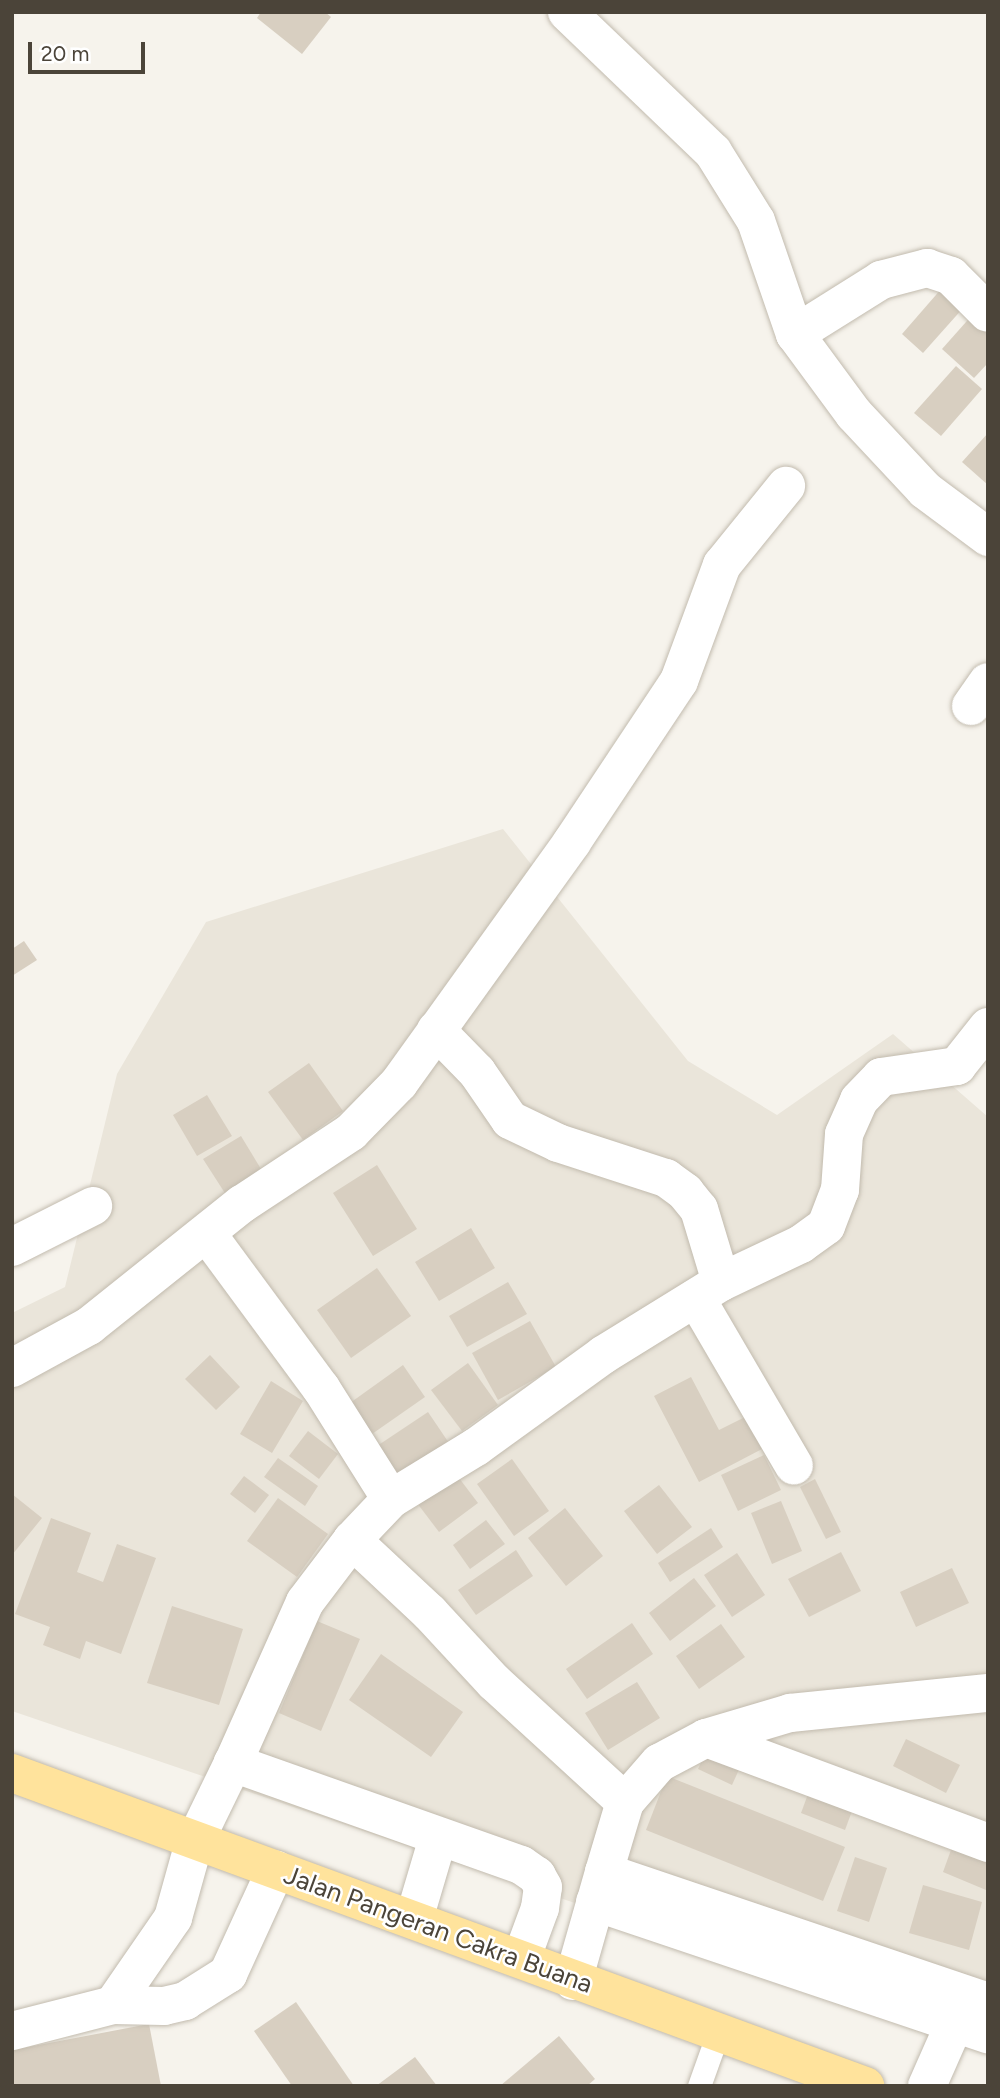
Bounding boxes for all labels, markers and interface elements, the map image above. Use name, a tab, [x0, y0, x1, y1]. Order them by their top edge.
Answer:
scale bar	[32, 28, 149, 72]
text: 20 m	[41, 41, 89, 66]
street label: Jalan Pangeran Cakra Buana	[279, 1860, 597, 2000]

